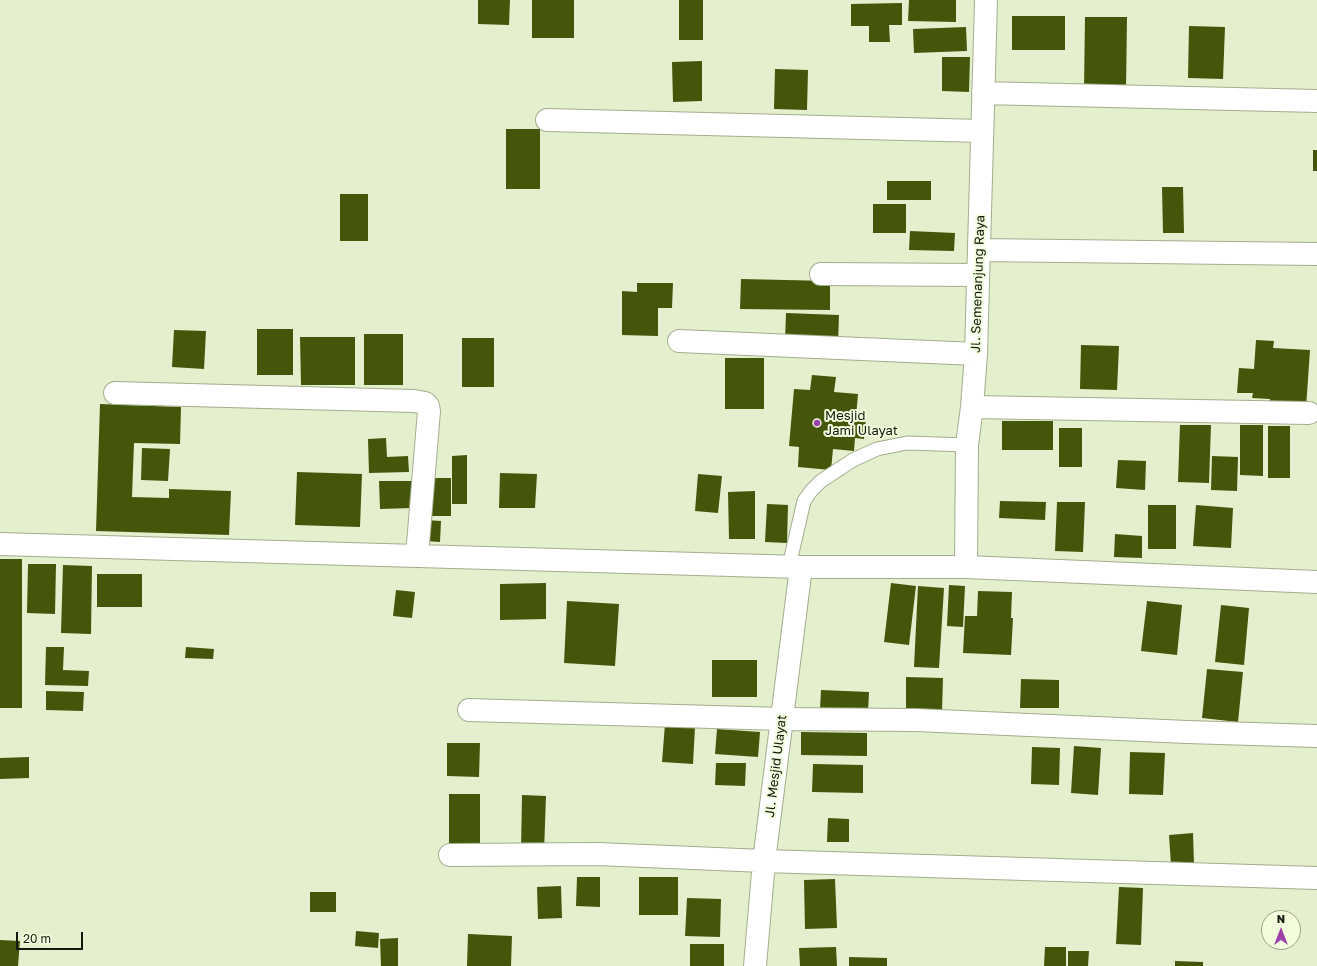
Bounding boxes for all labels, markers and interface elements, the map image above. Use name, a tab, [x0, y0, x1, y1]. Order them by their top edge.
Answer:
street label: Jl. Semenanjung Raya	[968, 215, 988, 353]
place label: Mesjid Jami Ulayat	[825, 408, 898, 439]
marker: Mesjid Jami Ulayat	[812, 418, 822, 428]
street label: Jl. Mesjid Ulayat	[762, 714, 790, 818]
north arrow	[1261, 910, 1301, 950]
text: N	[1277, 912, 1285, 925]
scale bar	[18, 924, 85, 950]
text: 20 m	[23, 931, 51, 946]

